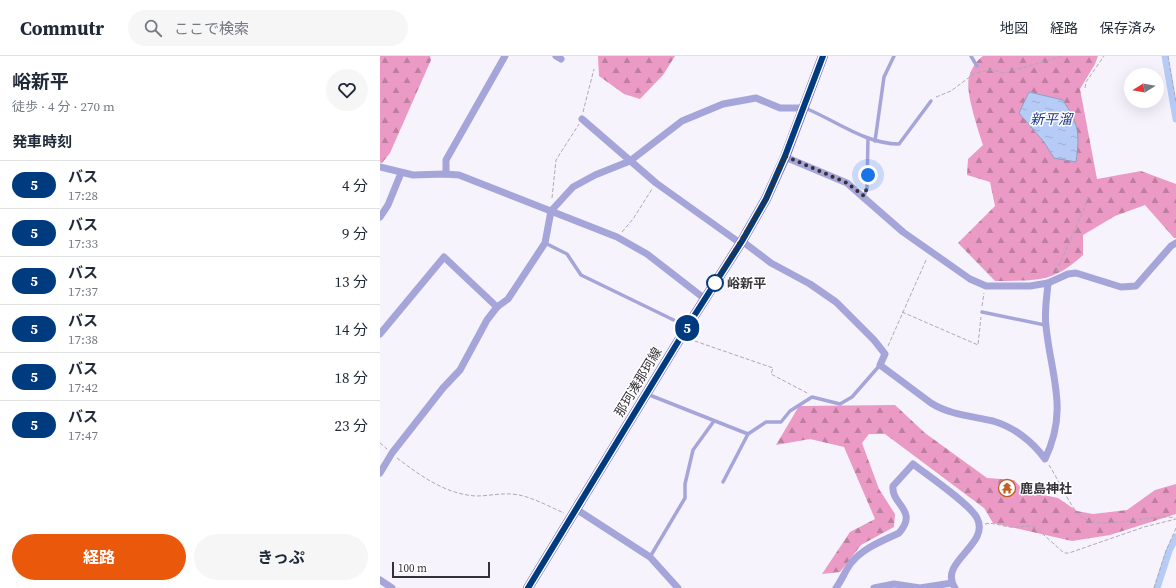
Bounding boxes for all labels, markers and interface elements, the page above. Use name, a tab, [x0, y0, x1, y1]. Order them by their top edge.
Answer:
search box	[128, 10, 408, 46]
text: Commutr	[20, 15, 104, 41]
icon: search	[142, 17, 164, 39]
text: ここで検索	[174, 18, 249, 39]
text: 地図	[1000, 18, 1028, 38]
text: 経路	[1050, 18, 1078, 38]
text: 保存済み	[1100, 18, 1156, 38]
text: 峪新平	[12, 68, 69, 94]
north arrow	[1124, 68, 1164, 108]
map controls	[1124, 68, 1164, 108]
button: heart	[326, 69, 368, 111]
text: 徒歩 · 4 分 · 270 m	[12, 98, 115, 115]
water label: 新平溜	[1030, 109, 1074, 129]
text: 発車時刻	[12, 131, 72, 152]
your location	[858, 165, 878, 185]
text: バス	[68, 166, 98, 187]
text: 5	[30, 175, 38, 195]
text: 4 分	[342, 175, 368, 196]
text: 17:28	[68, 187, 98, 204]
text: バス	[68, 214, 98, 235]
text: 5	[30, 223, 38, 243]
text: 9 分	[342, 223, 368, 244]
text: 17:33	[68, 235, 98, 252]
text: バス	[68, 262, 98, 283]
text: 5	[30, 271, 38, 291]
text: 13 分	[335, 271, 368, 292]
marker: 峪新平	[706, 274, 724, 292]
place label: 峪新平	[727, 275, 766, 292]
text: 17:37	[68, 283, 98, 300]
text: バス	[68, 310, 98, 331]
line badge: 5	[674, 315, 700, 341]
text: 5	[683, 318, 691, 338]
text: 5	[30, 319, 38, 339]
text: 14 分	[335, 319, 368, 340]
text: 17:38	[68, 331, 98, 348]
street label: 那珂湊那珂線	[611, 344, 665, 420]
text: バス	[68, 358, 98, 379]
text: 5	[30, 367, 38, 387]
text: 18 分	[335, 367, 368, 388]
text: 17:42	[68, 379, 98, 396]
text: バス	[68, 406, 98, 427]
text: 5	[30, 415, 38, 435]
text: 23 分	[335, 415, 368, 436]
text: 17:47	[68, 427, 98, 444]
temple icon: 鹿島神社	[997, 478, 1017, 498]
place label: 鹿島神社	[1020, 480, 1072, 497]
button: 経路	[12, 534, 186, 580]
button: きっぷ	[194, 534, 368, 580]
scale bar	[392, 560, 490, 579]
text: 100 m	[398, 561, 427, 576]

